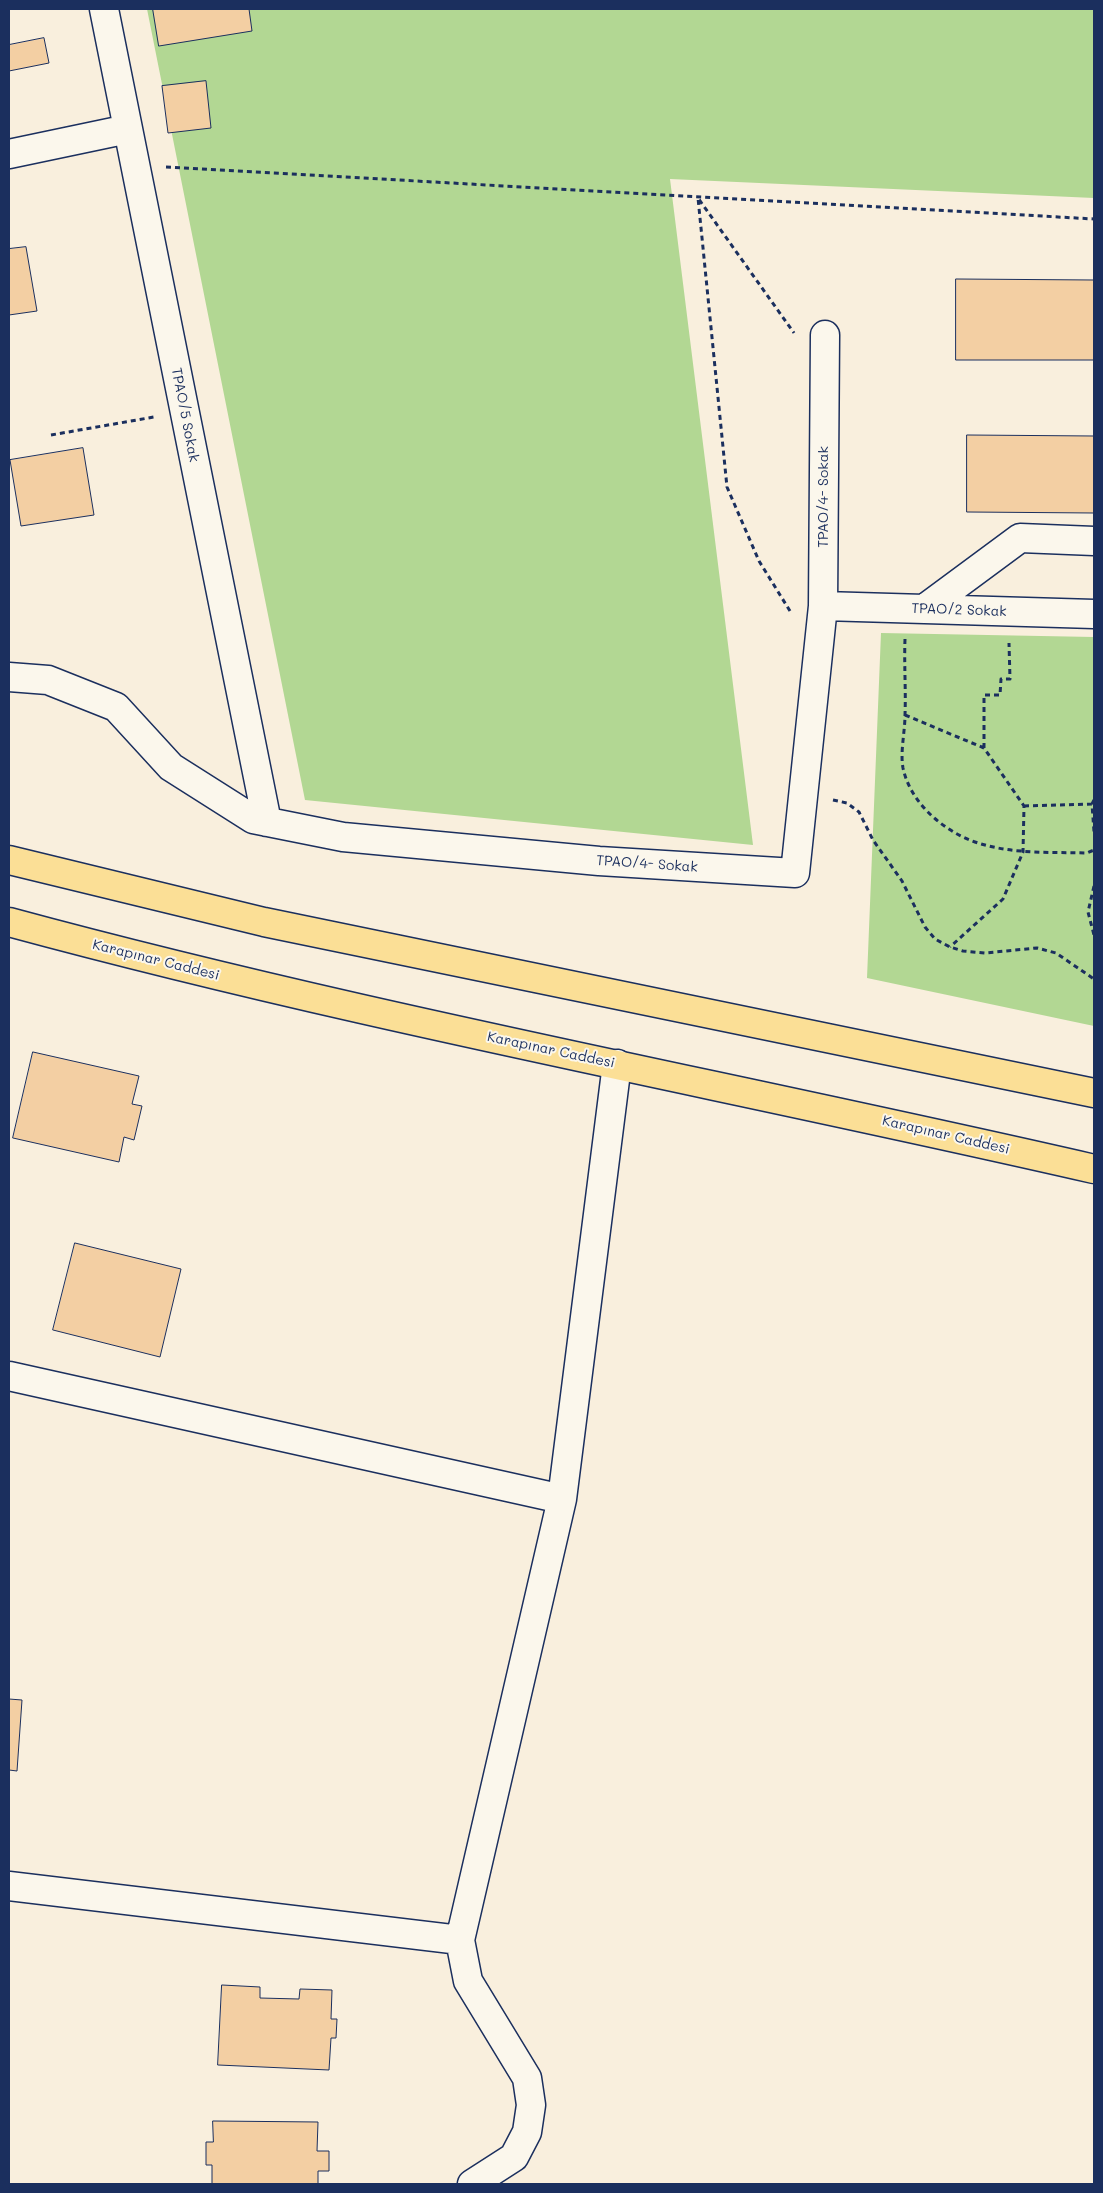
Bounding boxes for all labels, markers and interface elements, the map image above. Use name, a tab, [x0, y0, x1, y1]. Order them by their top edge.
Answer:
street label: TPAO/5 Sokak	[168, 366, 202, 464]
street label: TPAO/4- Sokak	[816, 446, 832, 548]
street label: TPAO/2 Sokak	[911, 600, 1007, 620]
street label: TPAO/4- Sokak	[596, 852, 698, 876]
street label: Karapınar Caddesi	[91, 936, 221, 984]
street label: Karapınar Caddesi	[486, 1028, 616, 1072]
street label: Karapınar Caddesi	[881, 1112, 1011, 1158]

